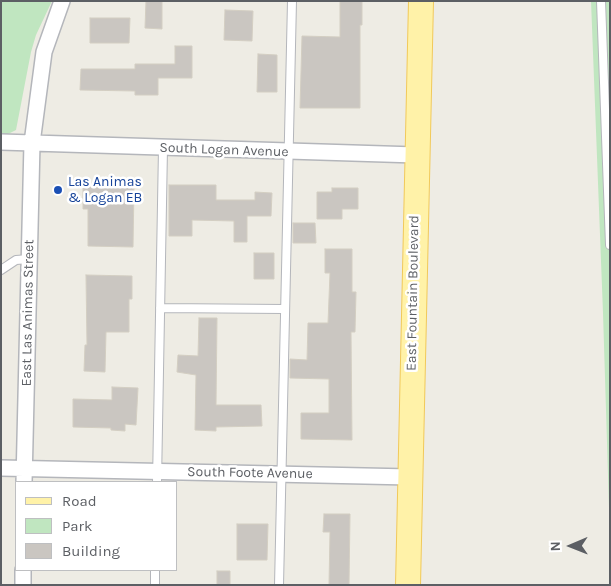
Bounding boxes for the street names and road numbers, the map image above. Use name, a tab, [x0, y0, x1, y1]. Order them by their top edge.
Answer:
street label: South Logan Avenue	[159, 139, 289, 161]
street label: East Fountain Boulevard	[403, 215, 423, 371]
street label: East Las Animas Street	[18, 239, 38, 387]
street label: South Foote Avenue	[187, 464, 313, 482]

